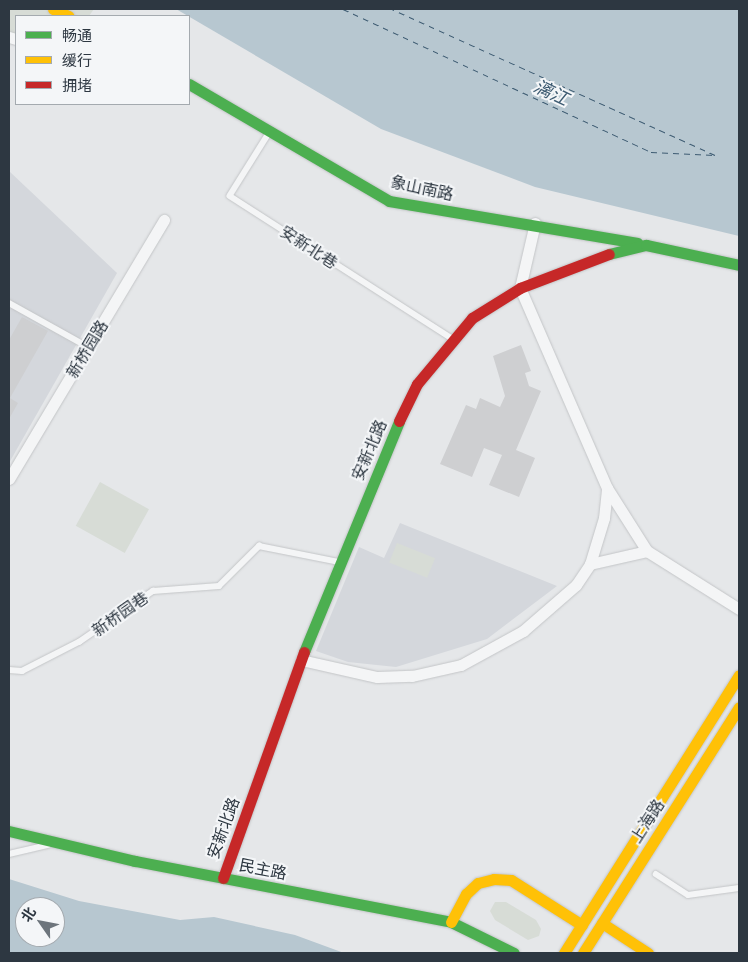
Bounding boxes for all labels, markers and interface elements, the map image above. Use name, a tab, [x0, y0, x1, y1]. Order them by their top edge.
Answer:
legend	[15, 15, 190, 105]
text: 畅通	[62, 26, 92, 45]
text: 缓行	[62, 51, 92, 70]
text: 拥堵	[62, 76, 92, 95]
water label: 漓江	[530, 76, 572, 110]
street label: 象山南路	[389, 172, 455, 204]
street label: 安新北巷	[277, 222, 341, 272]
street label: 新桥园路	[62, 317, 112, 381]
street label: 安新北路	[348, 417, 390, 483]
street label: 新桥园巷	[88, 588, 152, 640]
street label: 安新北路	[203, 795, 243, 861]
street label: 上海路	[626, 796, 668, 846]
street label: 民主路	[238, 855, 288, 883]
north arrow	[15, 897, 65, 947]
text: 北	[17, 904, 40, 925]

